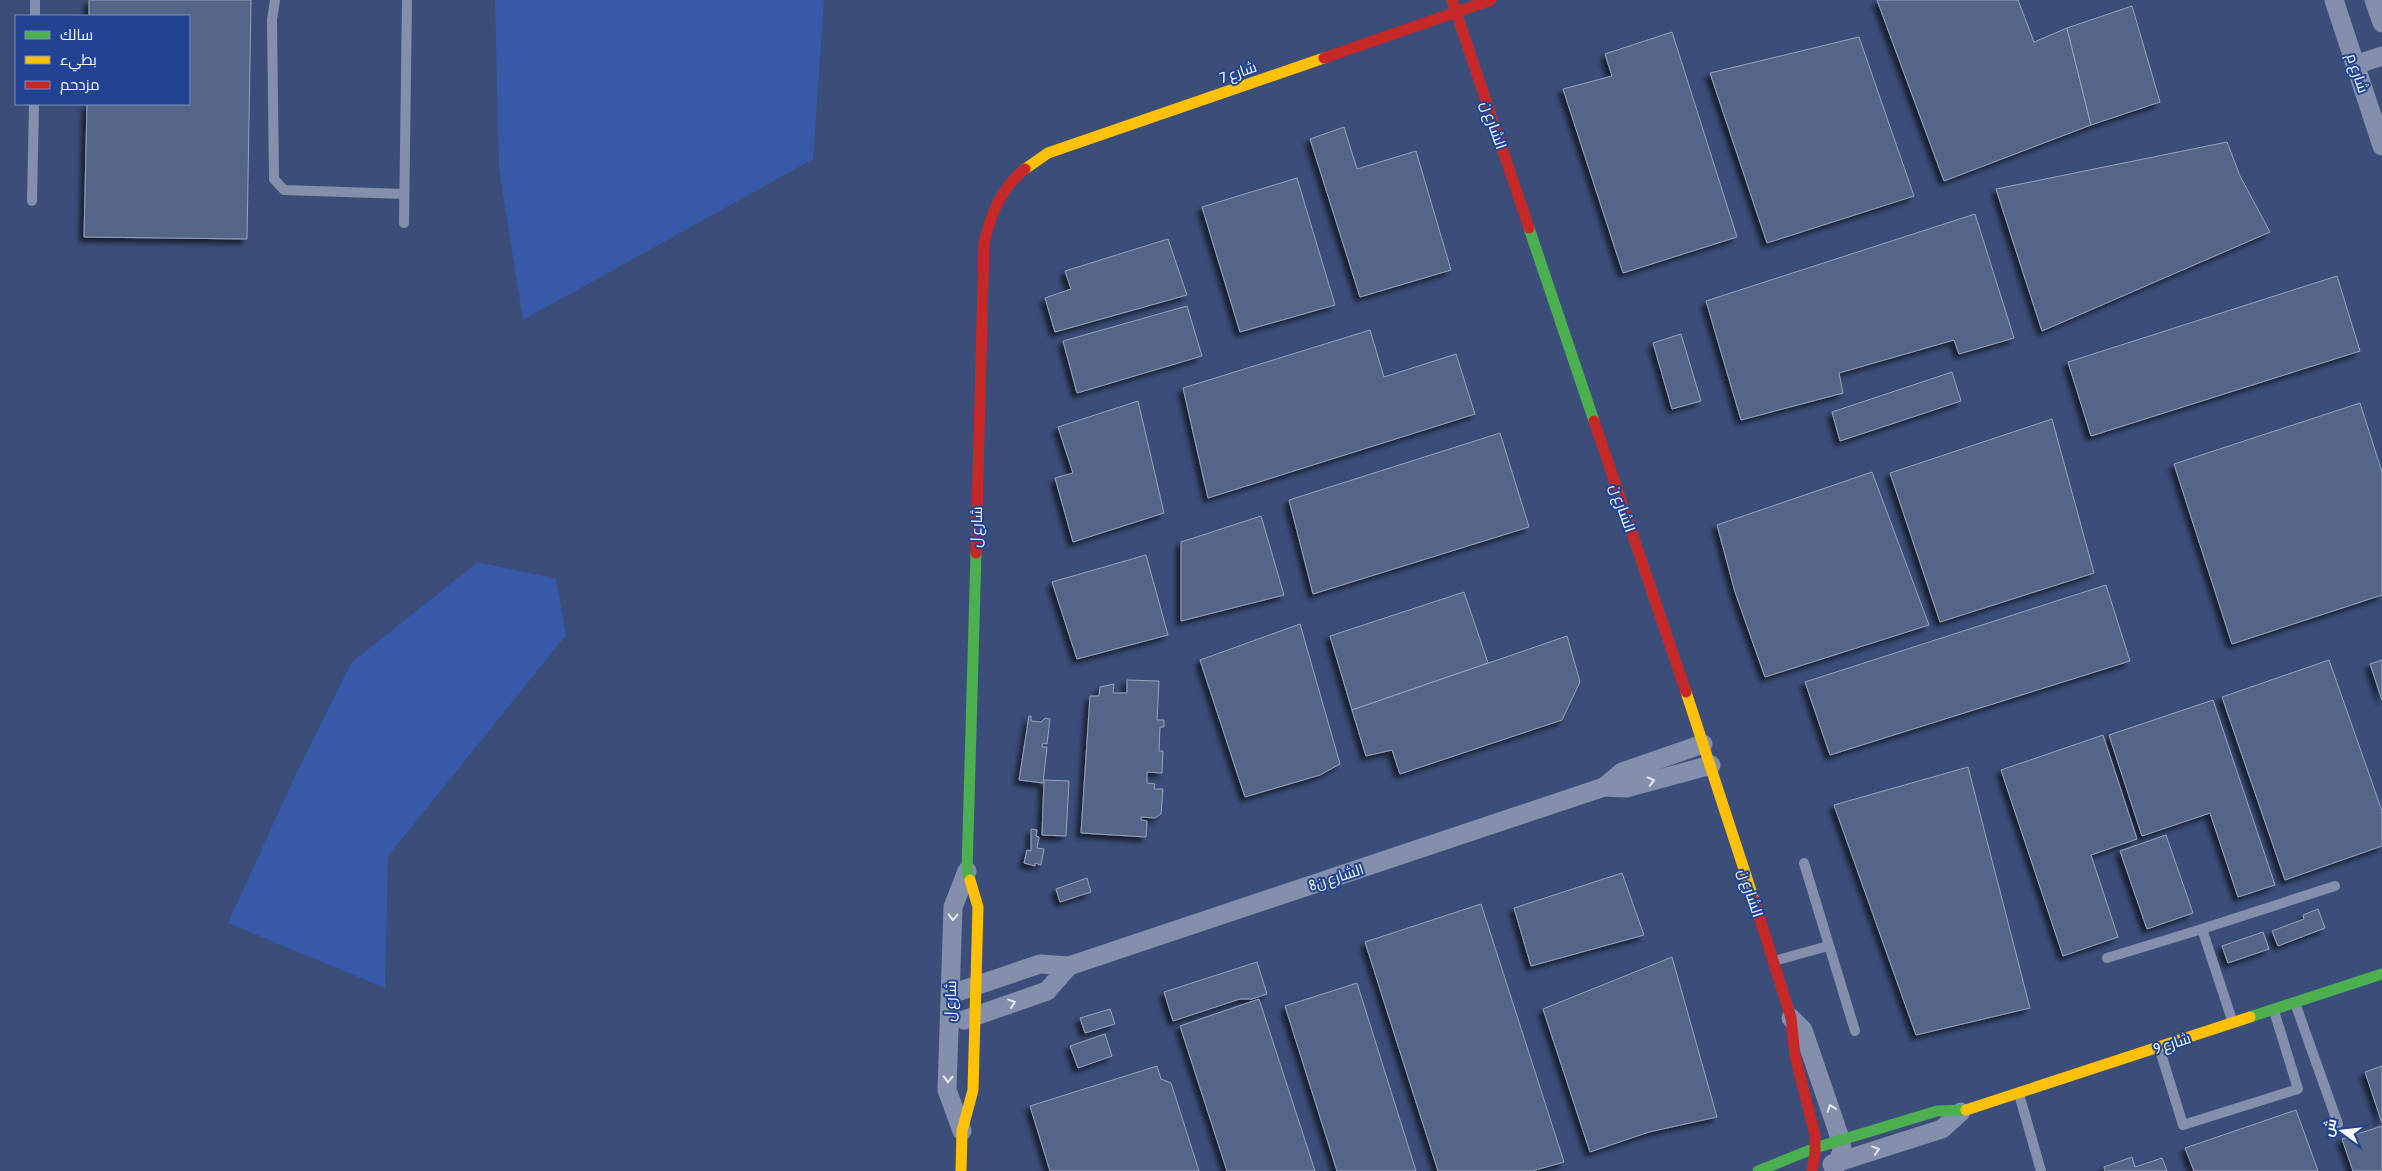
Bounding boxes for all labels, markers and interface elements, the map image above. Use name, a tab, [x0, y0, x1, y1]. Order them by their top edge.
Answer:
legend	[15, 15, 190, 105]
text: سالك	[60, 26, 93, 43]
text: بطيء	[60, 51, 97, 72]
street label: شارع م	[2341, 51, 2372, 96]
street label: شارع 7	[1217, 58, 1260, 89]
text: مزدحم	[60, 76, 100, 95]
street label: الشارع ن	[1475, 99, 1510, 152]
street label: الشارع ن	[1604, 482, 1639, 535]
street label: شارع ل	[967, 506, 988, 548]
one-way arrow	[1647, 777, 1655, 787]
street label: الشارع ن8	[1306, 860, 1367, 897]
street label: الشارع ن	[1732, 867, 1767, 920]
one-way arrow	[948, 914, 958, 921]
street label: شارع ل	[941, 980, 962, 1022]
one-way arrow	[1008, 999, 1016, 1009]
street label: شارع 9	[2151, 1029, 2194, 1060]
one-way arrow	[943, 1076, 953, 1084]
one-way arrow	[1827, 1104, 1837, 1113]
north arrow	[2317, 1106, 2367, 1156]
text: ش	[2319, 1117, 2340, 1139]
one-way arrow	[1871, 1145, 1880, 1155]

